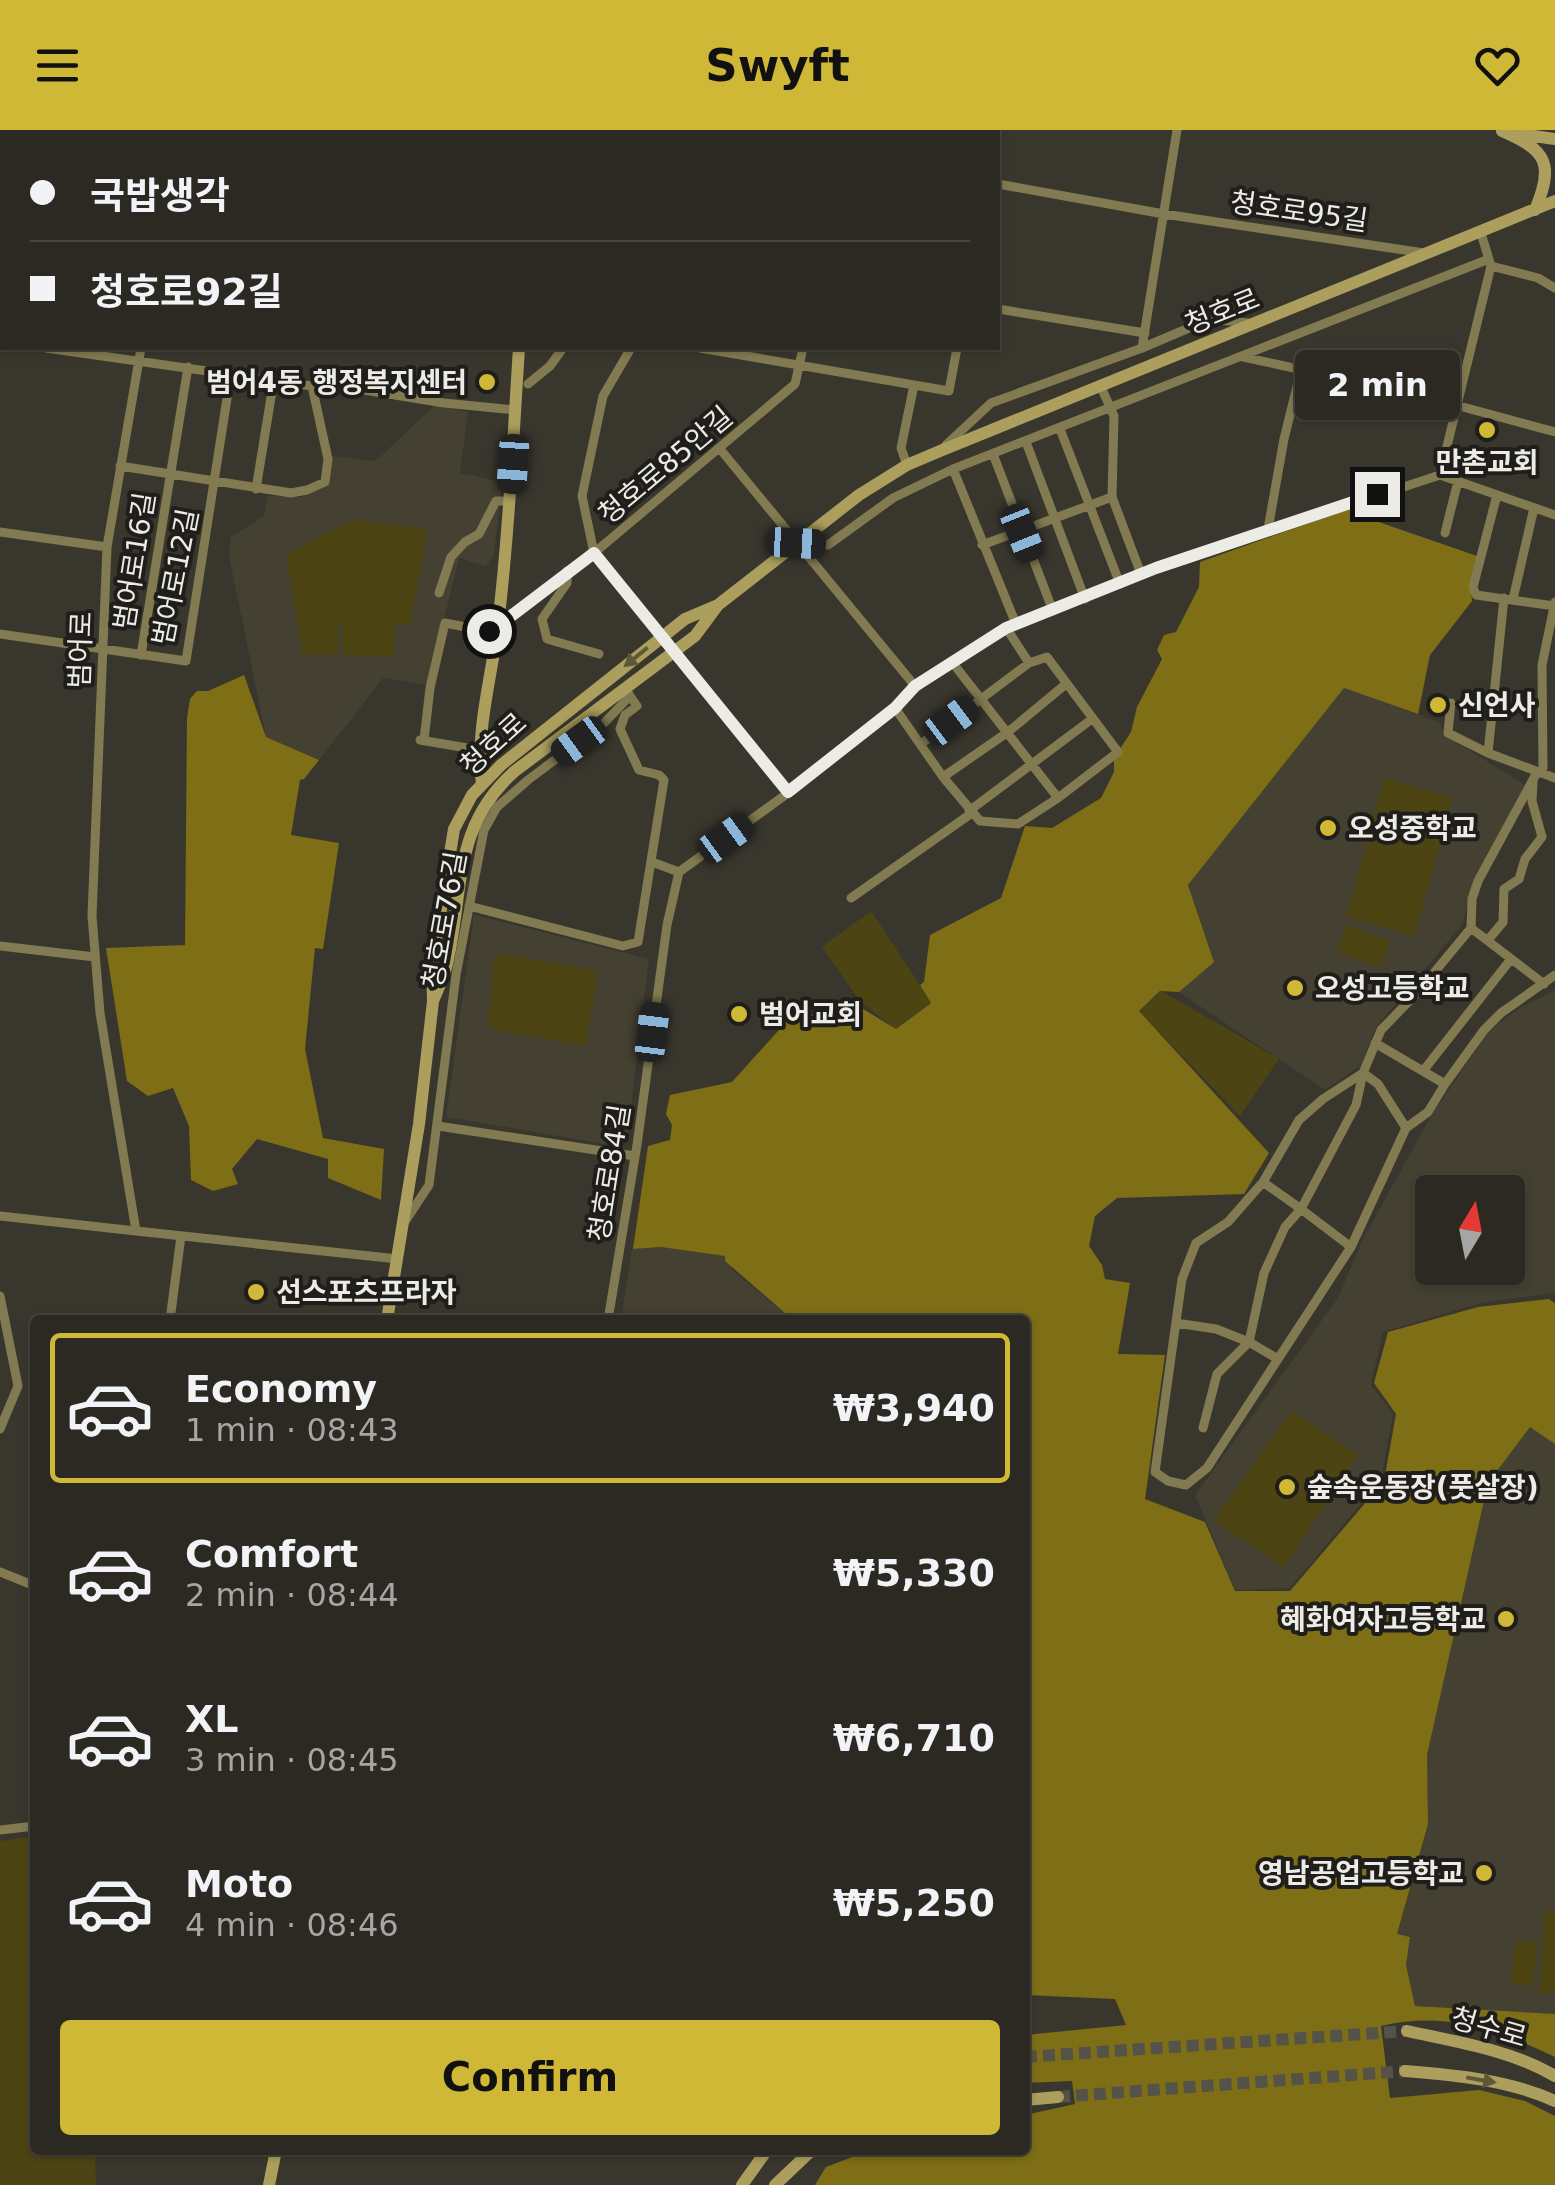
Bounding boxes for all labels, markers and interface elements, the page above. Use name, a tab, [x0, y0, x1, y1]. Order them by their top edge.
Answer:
icon: menu	[30, 38, 85, 93]
icon: heart	[1470, 38, 1525, 93]
text: Swyft	[705, 39, 850, 92]
text: 국밥생각	[90, 174, 230, 218]
street label: 청호로95길	[1228, 186, 1370, 237]
text: 청호로92길	[90, 270, 283, 314]
street label: 청호로	[1180, 282, 1264, 341]
callout: 2 min	[1294, 349, 1460, 419]
place label: 범어4동 행정복지센터	[206, 366, 467, 399]
text: 2 min	[1327, 366, 1428, 404]
marker: 범어4동 행정복지센터	[476, 371, 498, 393]
street label: 청호로85안길	[592, 400, 739, 531]
marker: 만촌교회	[1476, 419, 1498, 441]
car	[496, 433, 530, 495]
place label: 만촌교회	[1435, 446, 1539, 479]
route end	[1355, 472, 1400, 517]
street label: 범어로16길	[107, 490, 162, 632]
car	[997, 500, 1047, 566]
street label: 범어로12길	[146, 506, 205, 648]
car	[765, 526, 827, 560]
route start	[467, 609, 512, 654]
street label: 범어로	[63, 611, 98, 689]
one-way arrow	[624, 646, 649, 667]
place label: 신언사	[1458, 689, 1536, 722]
car	[918, 691, 984, 751]
marker: 신언사	[1427, 694, 1449, 716]
street label: 청호로	[454, 706, 533, 782]
car	[546, 711, 612, 771]
car	[693, 808, 759, 868]
place label: 오성중학교	[1348, 812, 1477, 845]
marker: 오성중학교	[1317, 817, 1339, 839]
street label: 청호로76길	[416, 849, 473, 991]
place label: 오성고등학교	[1315, 972, 1470, 1005]
marker: 오성고등학교	[1284, 977, 1306, 999]
place label: 범어교회	[759, 998, 862, 1031]
car	[633, 1000, 671, 1064]
marker: 범어교회	[728, 1003, 750, 1025]
street label: 청호로84길	[582, 1102, 637, 1244]
north arrow	[1415, 1175, 1525, 1285]
map controls	[1415, 1175, 1525, 1285]
place label: 선스포츠프라자	[276, 1276, 457, 1309]
marker: 선스포츠프라자	[245, 1281, 267, 1303]
icon: car	[65, 1363, 155, 1453]
text: Economy	[185, 1367, 377, 1411]
text: ₩3,940	[833, 1386, 995, 1430]
text: 1 min · 08:43	[185, 1411, 399, 1449]
place label: 숲속운동장(풋살장)	[1307, 1471, 1539, 1504]
marker: 숲속운동장(풋살장)	[1276, 1476, 1298, 1498]
icon: car	[65, 1528, 155, 1618]
text: Comfort	[185, 1532, 358, 1576]
text: ₩5,330	[833, 1551, 995, 1595]
text: 2 min · 08:44	[185, 1576, 399, 1614]
place label: 혜화여자고등학교	[1280, 1603, 1486, 1636]
marker: 혜화여자고등학교	[1495, 1608, 1517, 1630]
icon: car	[65, 1693, 155, 1783]
text: XL	[185, 1697, 239, 1741]
text: ₩6,710	[833, 1716, 995, 1760]
text: 3 min · 08:45	[185, 1741, 399, 1779]
place label: 영남공업고등학교	[1258, 1857, 1464, 1890]
icon: car	[65, 1858, 155, 1948]
text: Moto	[185, 1862, 293, 1906]
marker: 영남공업고등학교	[1473, 1862, 1495, 1884]
text: ₩5,250	[833, 1881, 995, 1925]
text: 4 min · 08:46	[185, 1906, 399, 1944]
street label: 청수로	[1447, 2001, 1531, 2054]
button: Confirm	[60, 2020, 1000, 2135]
one-way arrow	[1466, 2073, 1497, 2089]

